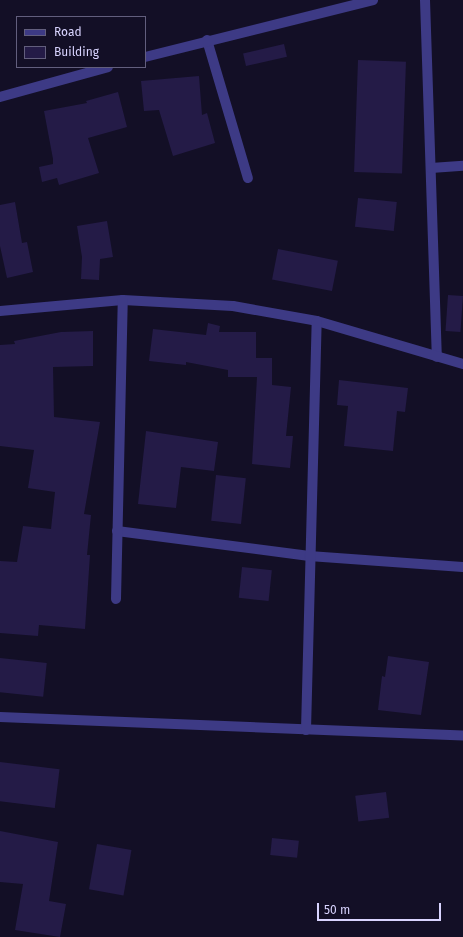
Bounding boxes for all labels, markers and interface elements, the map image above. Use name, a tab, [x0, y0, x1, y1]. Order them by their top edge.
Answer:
legend	[16, 16, 146, 68]
text: Road	[54, 25, 82, 39]
text: Building	[54, 45, 99, 59]
scale bar	[319, 895, 443, 921]
text: 50 m	[324, 903, 350, 917]

